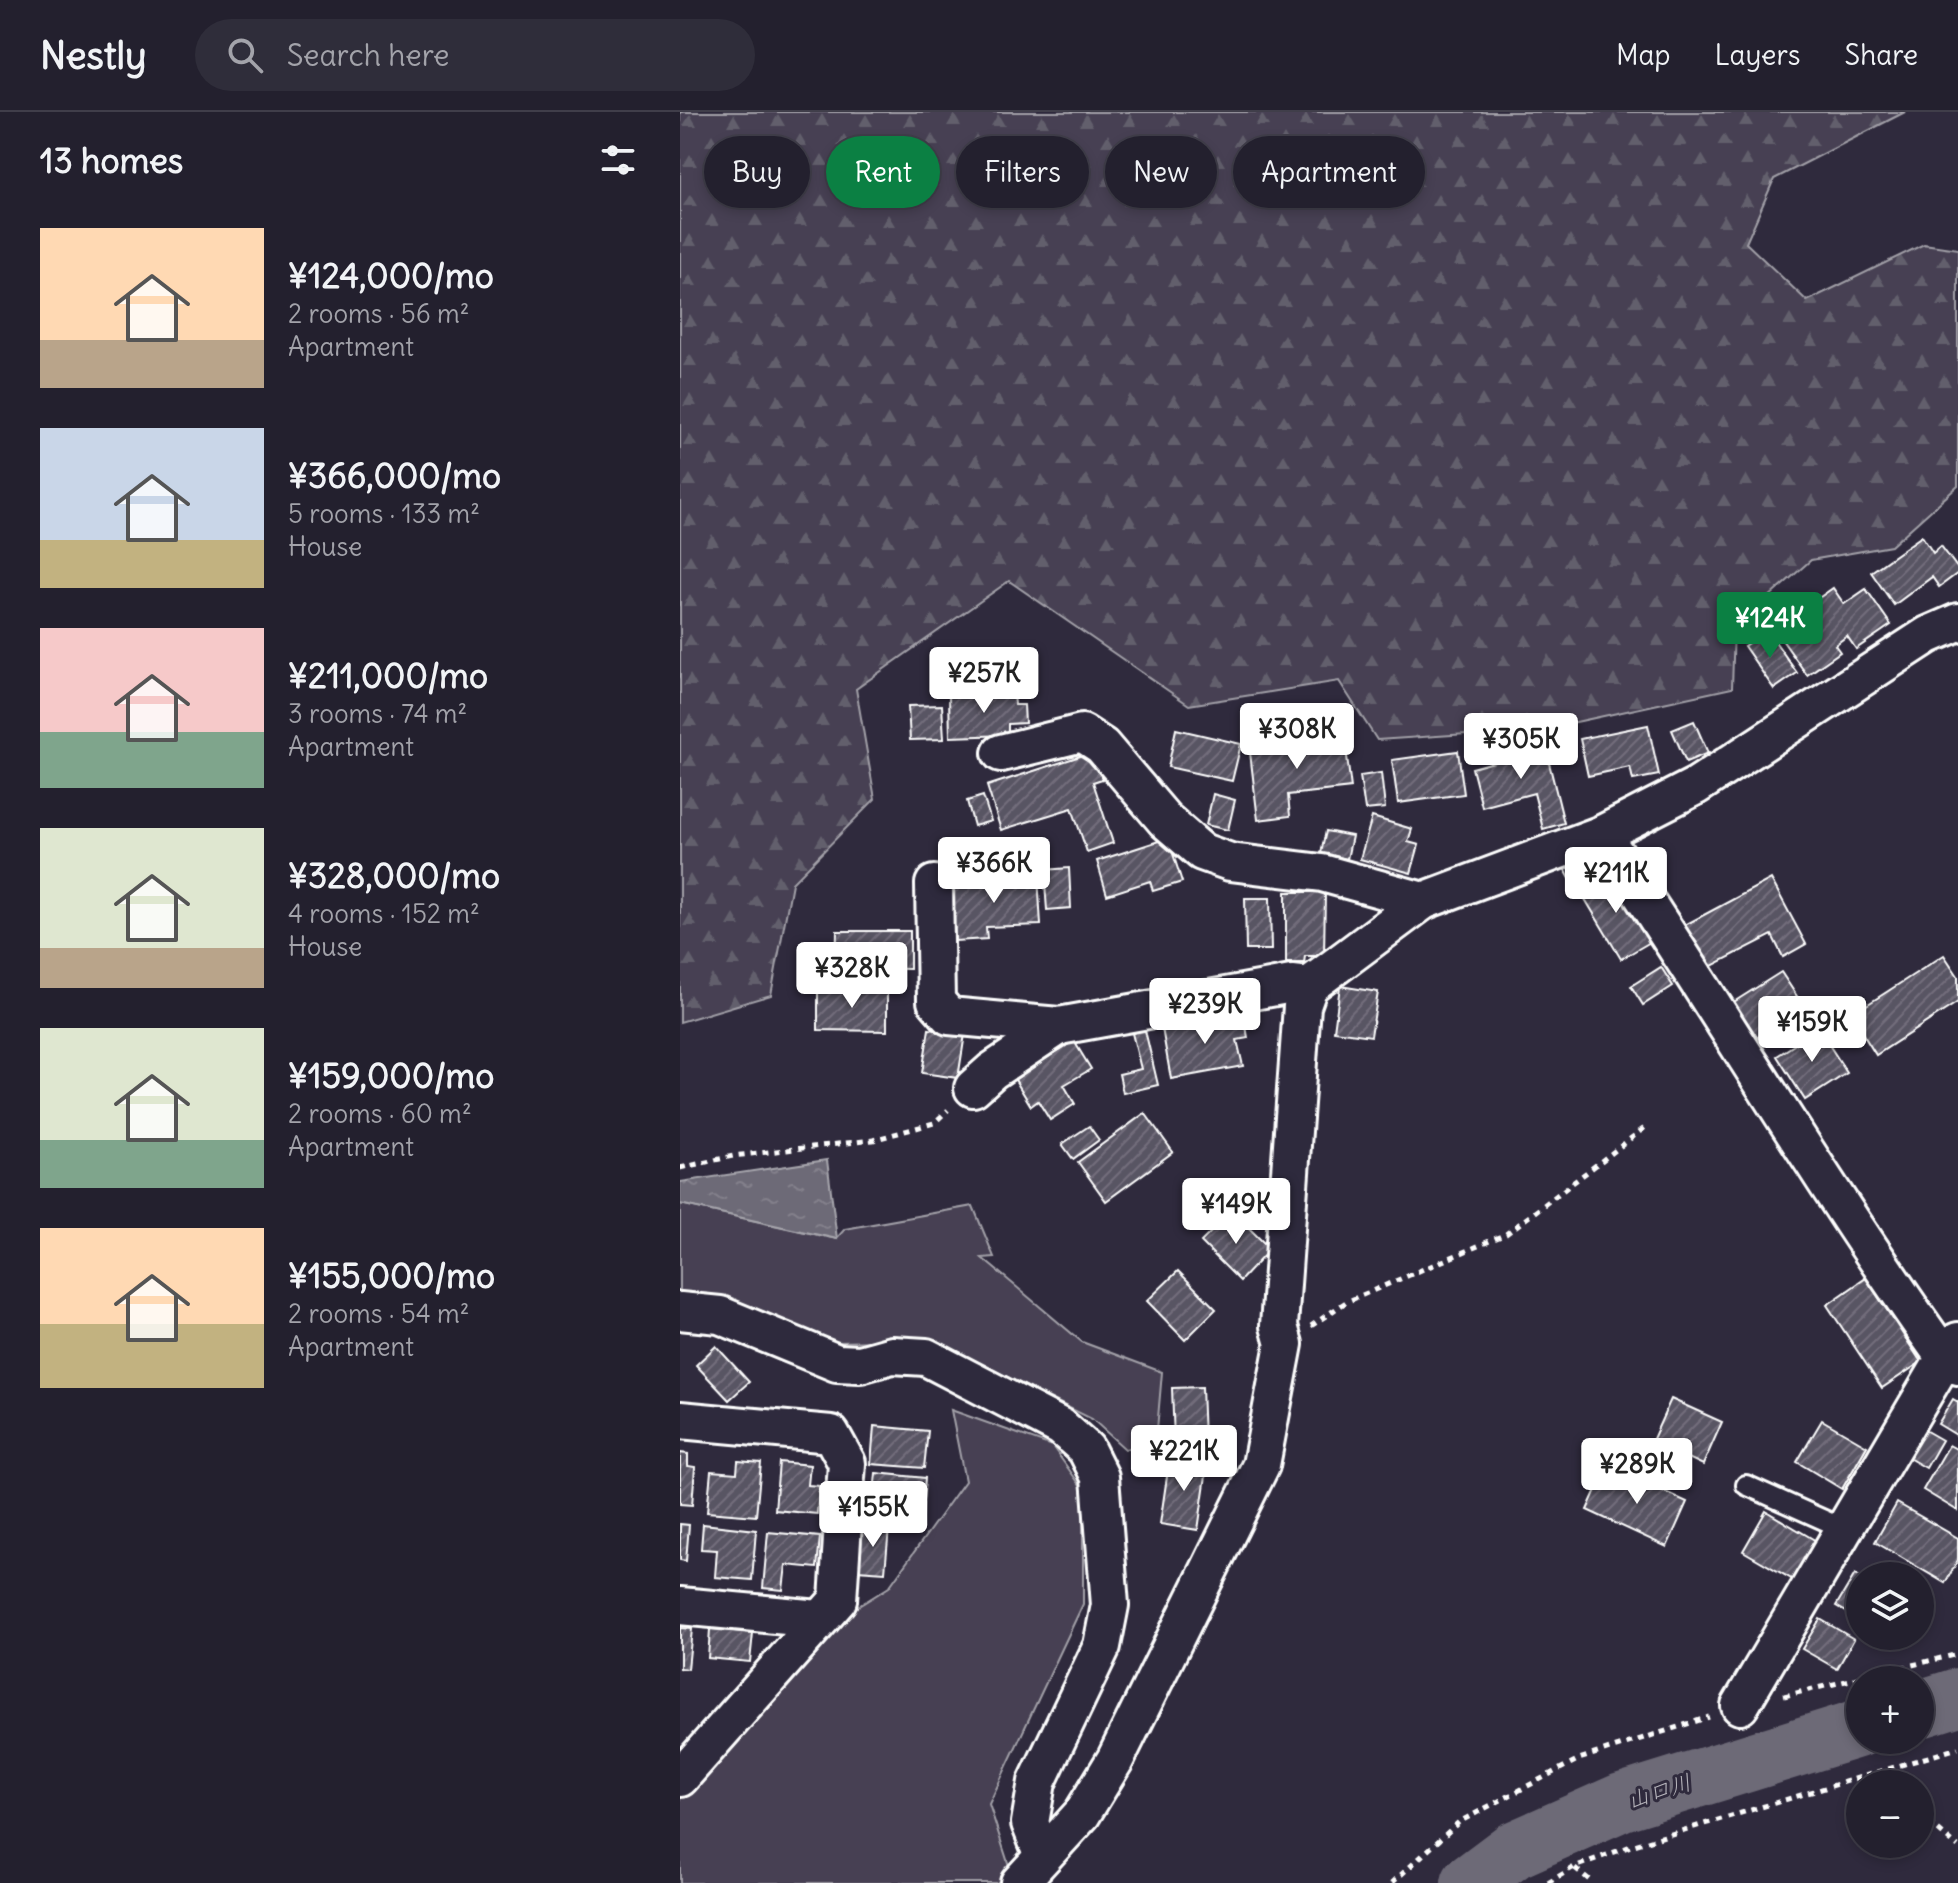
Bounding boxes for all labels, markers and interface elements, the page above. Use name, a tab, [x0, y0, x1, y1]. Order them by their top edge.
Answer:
search box	[195, 19, 755, 91]
text: Nestly	[40, 32, 147, 79]
icon: search	[223, 33, 267, 77]
text: Search here	[287, 36, 449, 74]
text: Map	[1616, 37, 1671, 73]
text: Layers	[1715, 37, 1801, 73]
text: Share	[1845, 37, 1918, 73]
chip: Buy	[704, 136, 810, 208]
chip: Rent	[826, 136, 940, 208]
chip: Filters	[956, 136, 1089, 208]
chip: New	[1105, 136, 1217, 208]
chip: Apartment	[1233, 136, 1425, 208]
icon: filters	[596, 138, 640, 182]
text: 13 homes	[40, 139, 183, 182]
text: ¥124,000/mo	[288, 254, 494, 297]
icon: home	[104, 260, 200, 356]
text: 2 rooms · 56 m²	[288, 297, 469, 330]
text: Apartment	[288, 330, 414, 363]
text: ¥366,000/mo	[288, 454, 501, 497]
icon: home	[104, 460, 200, 556]
text: 5 rooms · 133 m²	[288, 497, 480, 530]
text: House	[288, 530, 362, 563]
pin: ¥124K	[1714, 592, 1826, 660]
text: ¥124K	[1735, 601, 1805, 634]
pin: ¥257K	[928, 647, 1040, 715]
text: ¥211,000/mo	[288, 654, 488, 697]
text: ¥257K	[947, 656, 1021, 689]
icon: home	[104, 660, 200, 756]
text: 3 rooms · 74 m²	[288, 697, 467, 730]
pin: ¥308K	[1241, 703, 1353, 771]
text: ¥308K	[1258, 712, 1336, 745]
pin: ¥305K	[1465, 713, 1577, 781]
text: ¥305K	[1482, 722, 1560, 755]
text: Apartment	[288, 730, 414, 763]
pin: ¥366K	[938, 837, 1050, 905]
text: ¥366K	[956, 846, 1032, 879]
pin: ¥211K	[1560, 847, 1672, 915]
text: ¥328,000/mo	[288, 854, 500, 897]
text: ¥211K	[1583, 856, 1649, 889]
icon: home	[104, 860, 200, 956]
text: 4 rooms · 152 m²	[288, 897, 480, 930]
text: House	[288, 930, 362, 963]
pin: ¥328K	[796, 942, 908, 1010]
text: ¥328K	[814, 951, 890, 984]
pin: ¥239K	[1149, 978, 1261, 1046]
text: ¥239K	[1167, 987, 1243, 1020]
pin: ¥159K	[1756, 996, 1868, 1064]
text: ¥159K	[1776, 1005, 1848, 1038]
text: ¥159,000/mo	[288, 1054, 494, 1097]
icon: home	[104, 1060, 200, 1156]
text: 2 rooms · 60 m²	[288, 1097, 472, 1130]
text: Apartment	[288, 1130, 414, 1163]
pin: ¥149K	[1180, 1178, 1292, 1246]
text: ¥149K	[1200, 1187, 1272, 1220]
text: ¥155,000/mo	[288, 1254, 495, 1297]
icon: home	[104, 1260, 200, 1356]
text: 2 rooms · 54 m²	[288, 1297, 470, 1330]
text: Apartment	[288, 1330, 414, 1363]
pin: ¥221K	[1128, 1425, 1240, 1493]
text: ¥221K	[1149, 1434, 1219, 1467]
pin: ¥289K	[1581, 1438, 1693, 1506]
text: ¥289K	[1599, 1447, 1675, 1480]
pin: ¥155K	[817, 1481, 929, 1549]
text: ¥155K	[837, 1490, 909, 1523]
map controls	[1846, 1562, 1934, 1858]
button: layers	[1846, 1562, 1934, 1650]
button: +	[1846, 1666, 1934, 1754]
water label: 山口川	[1623, 1767, 1695, 1815]
button: −	[1846, 1770, 1934, 1858]

